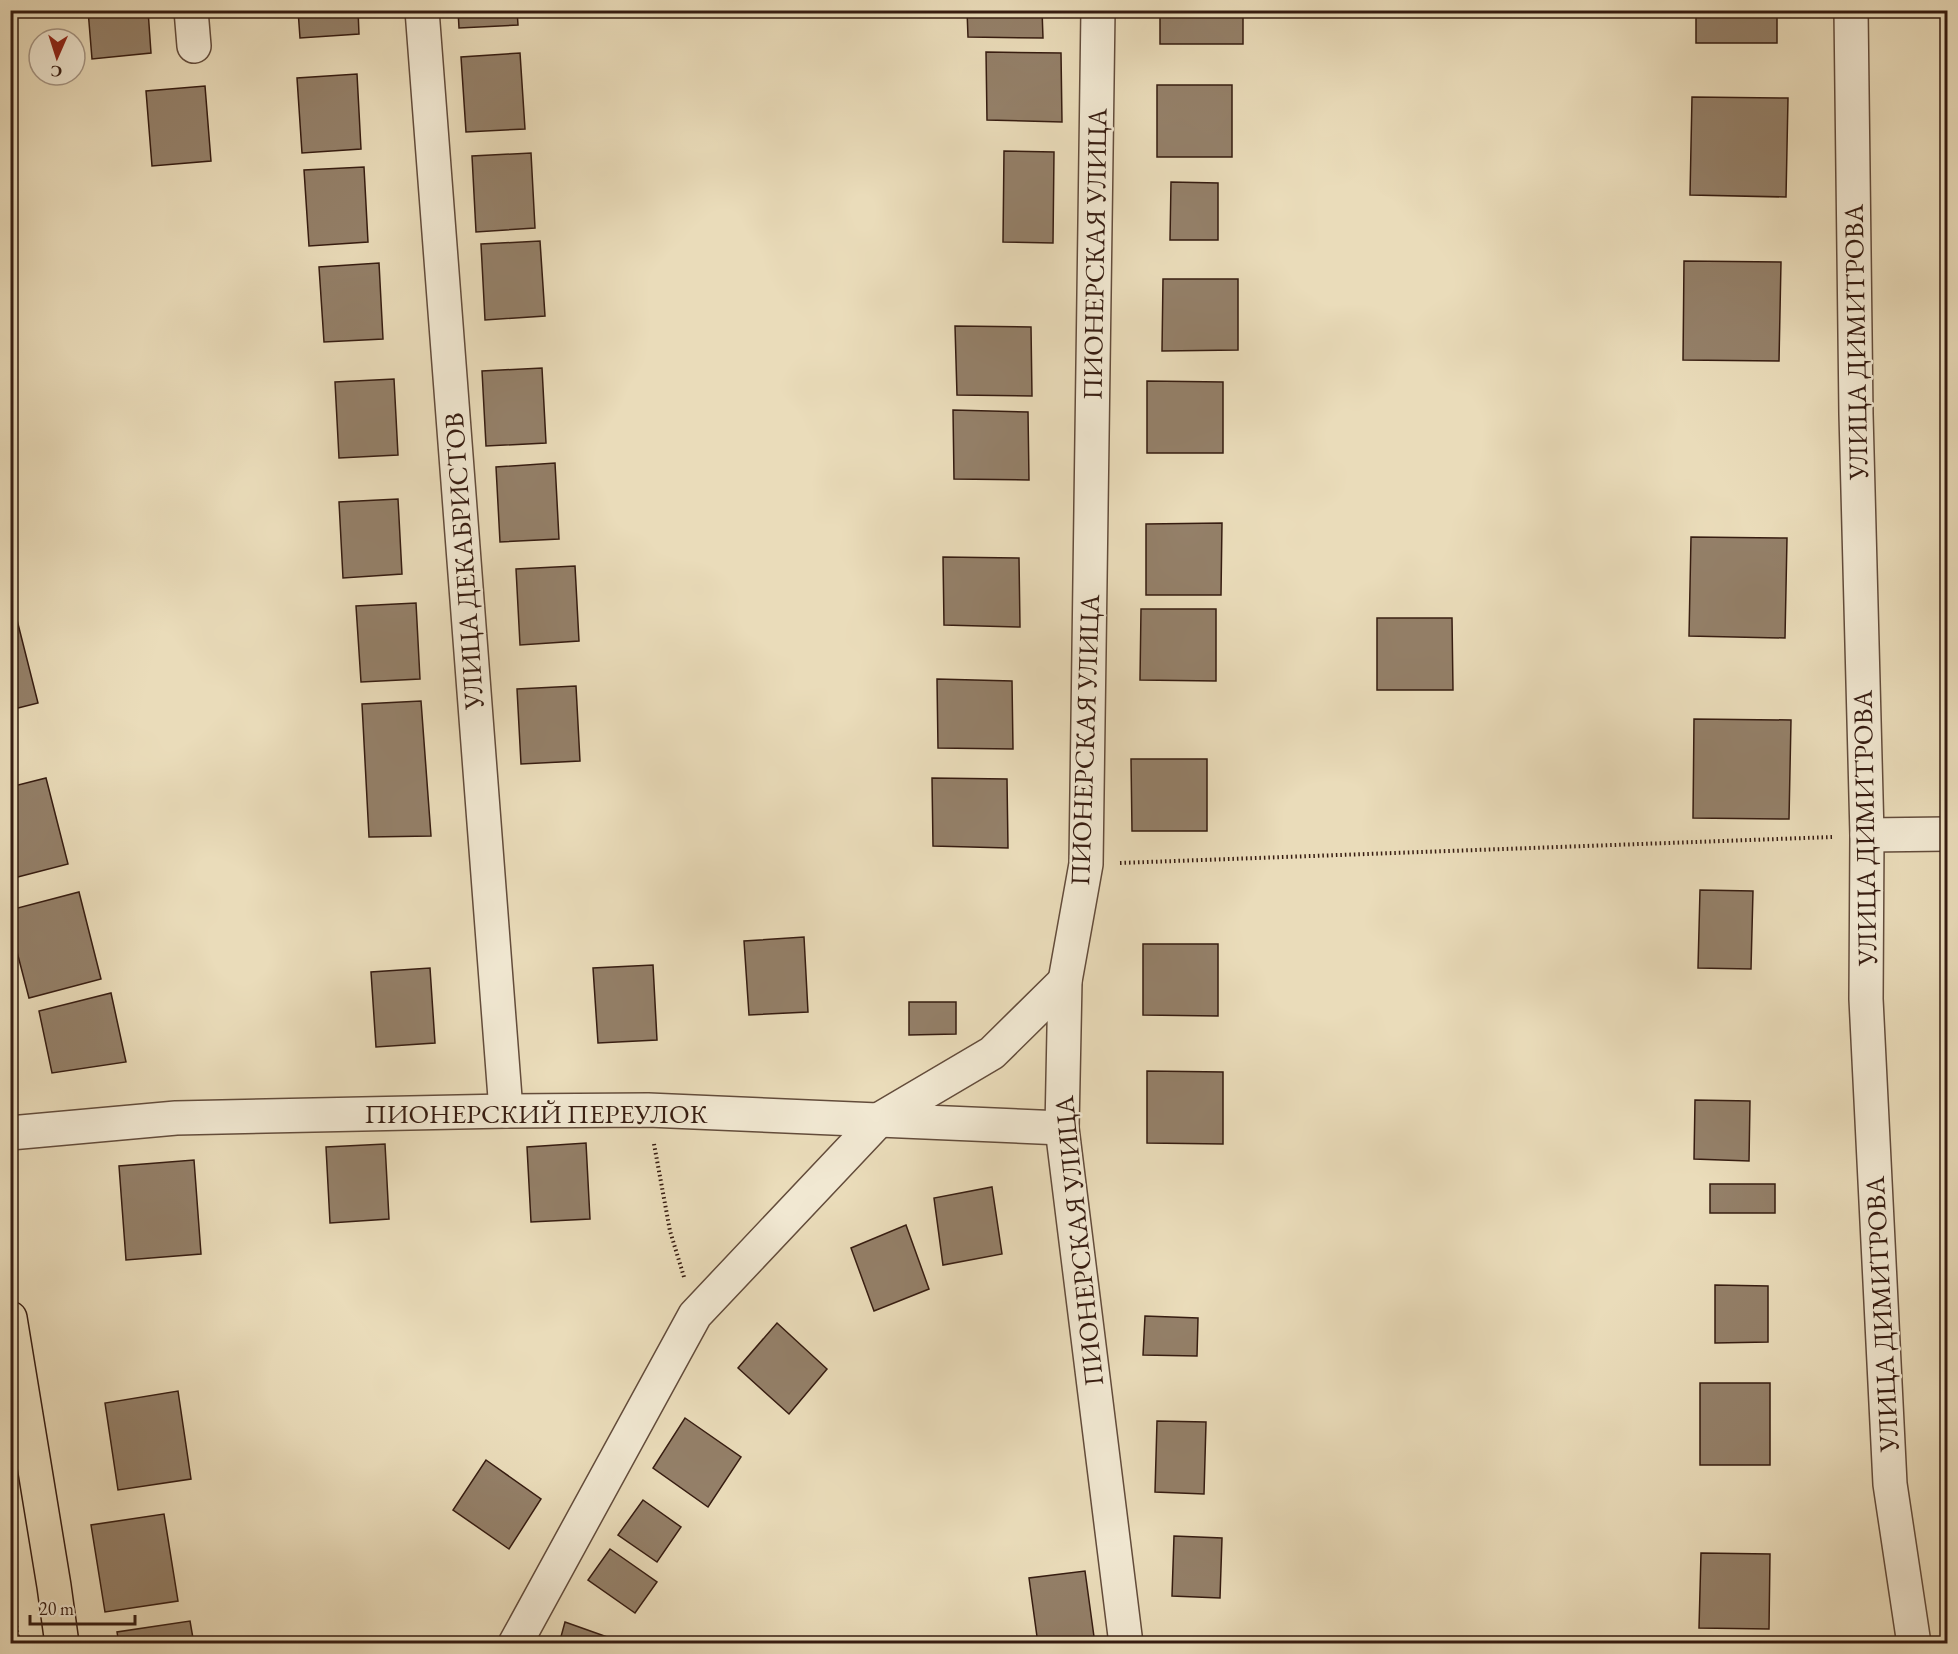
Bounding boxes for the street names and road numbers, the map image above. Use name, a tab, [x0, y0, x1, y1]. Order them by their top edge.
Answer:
street label: ПИОНЕРСКАЯ УЛИЦА	[1074, 108, 1115, 400]
street label: УЛИЦА ДИМИТРОВА	[1836, 203, 1875, 481]
street label: УЛИЦА ДЕКАБРИСТОВ	[436, 411, 491, 712]
street label: ПИОНЕРСКАЯ УЛИЦА	[1062, 593, 1107, 886]
street label: УЛИЦА ДИМИТРОВА	[1845, 689, 1884, 967]
street label: ПИОНЕРСКАЯ УЛИЦА	[1046, 1094, 1111, 1388]
street label: ПИОНЕРСКИЙ ПЕРЕУЛОК	[364, 1096, 708, 1131]
street label: УЛИЦА ДИМИТРОВА	[1857, 1175, 1906, 1454]

